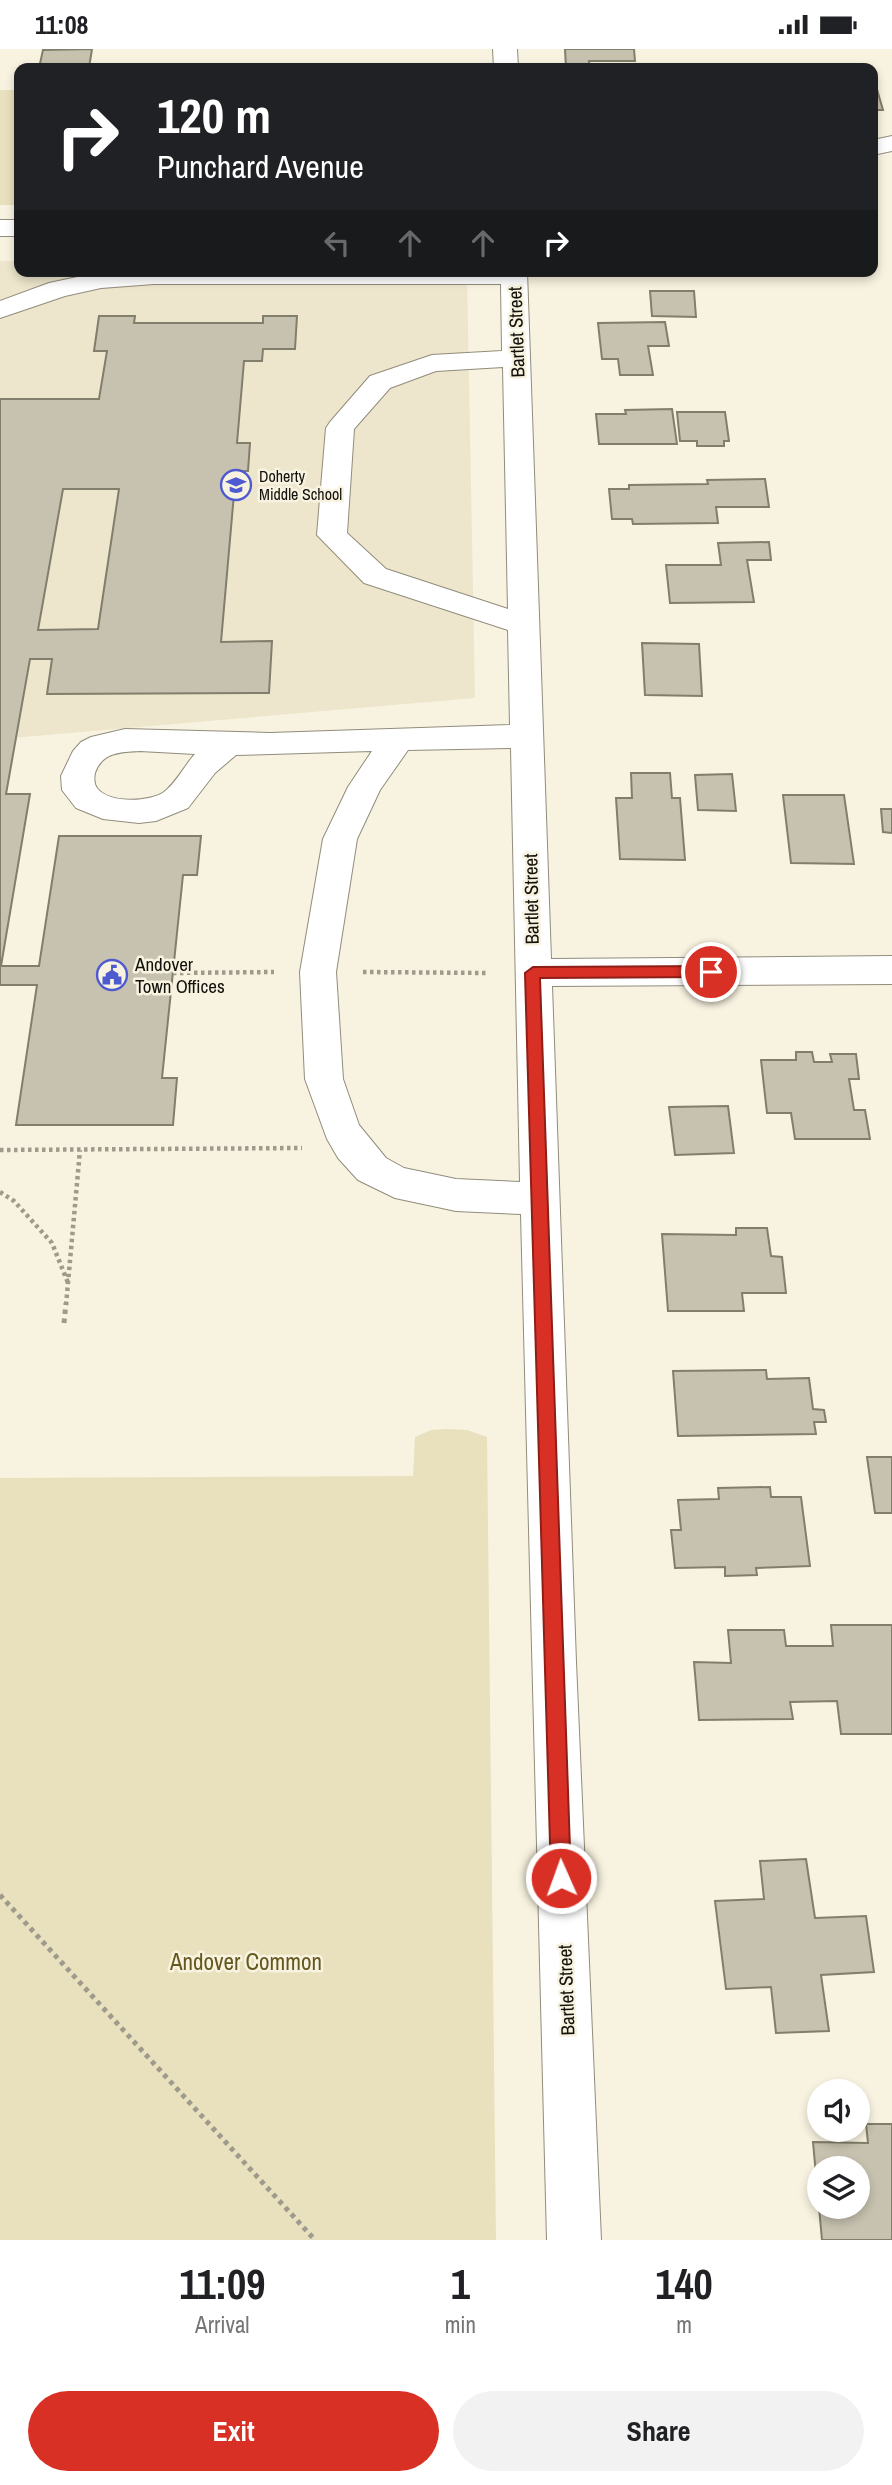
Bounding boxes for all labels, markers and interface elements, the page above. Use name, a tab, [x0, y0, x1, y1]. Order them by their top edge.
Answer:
text: 11:08	[35, 7, 88, 42]
text: 120 m	[157, 82, 271, 148]
icon: right	[42, 91, 133, 182]
text: Punchard Avenue	[157, 145, 364, 188]
icon: left	[318, 224, 356, 262]
icon: ahead	[391, 224, 429, 262]
icon: ahead	[464, 224, 502, 262]
icon: right	[537, 224, 575, 262]
street label: Bartlet Street	[501, 285, 531, 378]
place label: Doherty Middle School	[259, 465, 342, 505]
school or university icon: Doherty Middle School	[219, 468, 253, 502]
street label: Bartlet Street	[517, 853, 545, 945]
pin	[681, 942, 741, 1002]
place label: Andover Town Offices	[134, 951, 225, 999]
icon: arrive	[692, 953, 730, 991]
public building icon: Andover Town Offices	[95, 958, 129, 992]
position arrow	[524, 1841, 598, 1915]
street label: Bartlet Street	[551, 1943, 581, 2036]
park label: Andover Common	[169, 1946, 322, 1977]
map controls	[807, 2079, 870, 2219]
button: sound	[807, 2079, 870, 2142]
button: layers	[807, 2156, 870, 2219]
text: 11:09	[179, 2256, 265, 2312]
text: 1	[451, 2256, 470, 2312]
text: 140	[655, 2256, 713, 2312]
text: Arrival	[195, 2309, 250, 2340]
text: min	[445, 2309, 476, 2340]
text: m	[676, 2309, 692, 2340]
button: Exit	[28, 2391, 439, 2471]
button: Share	[453, 2391, 864, 2471]

